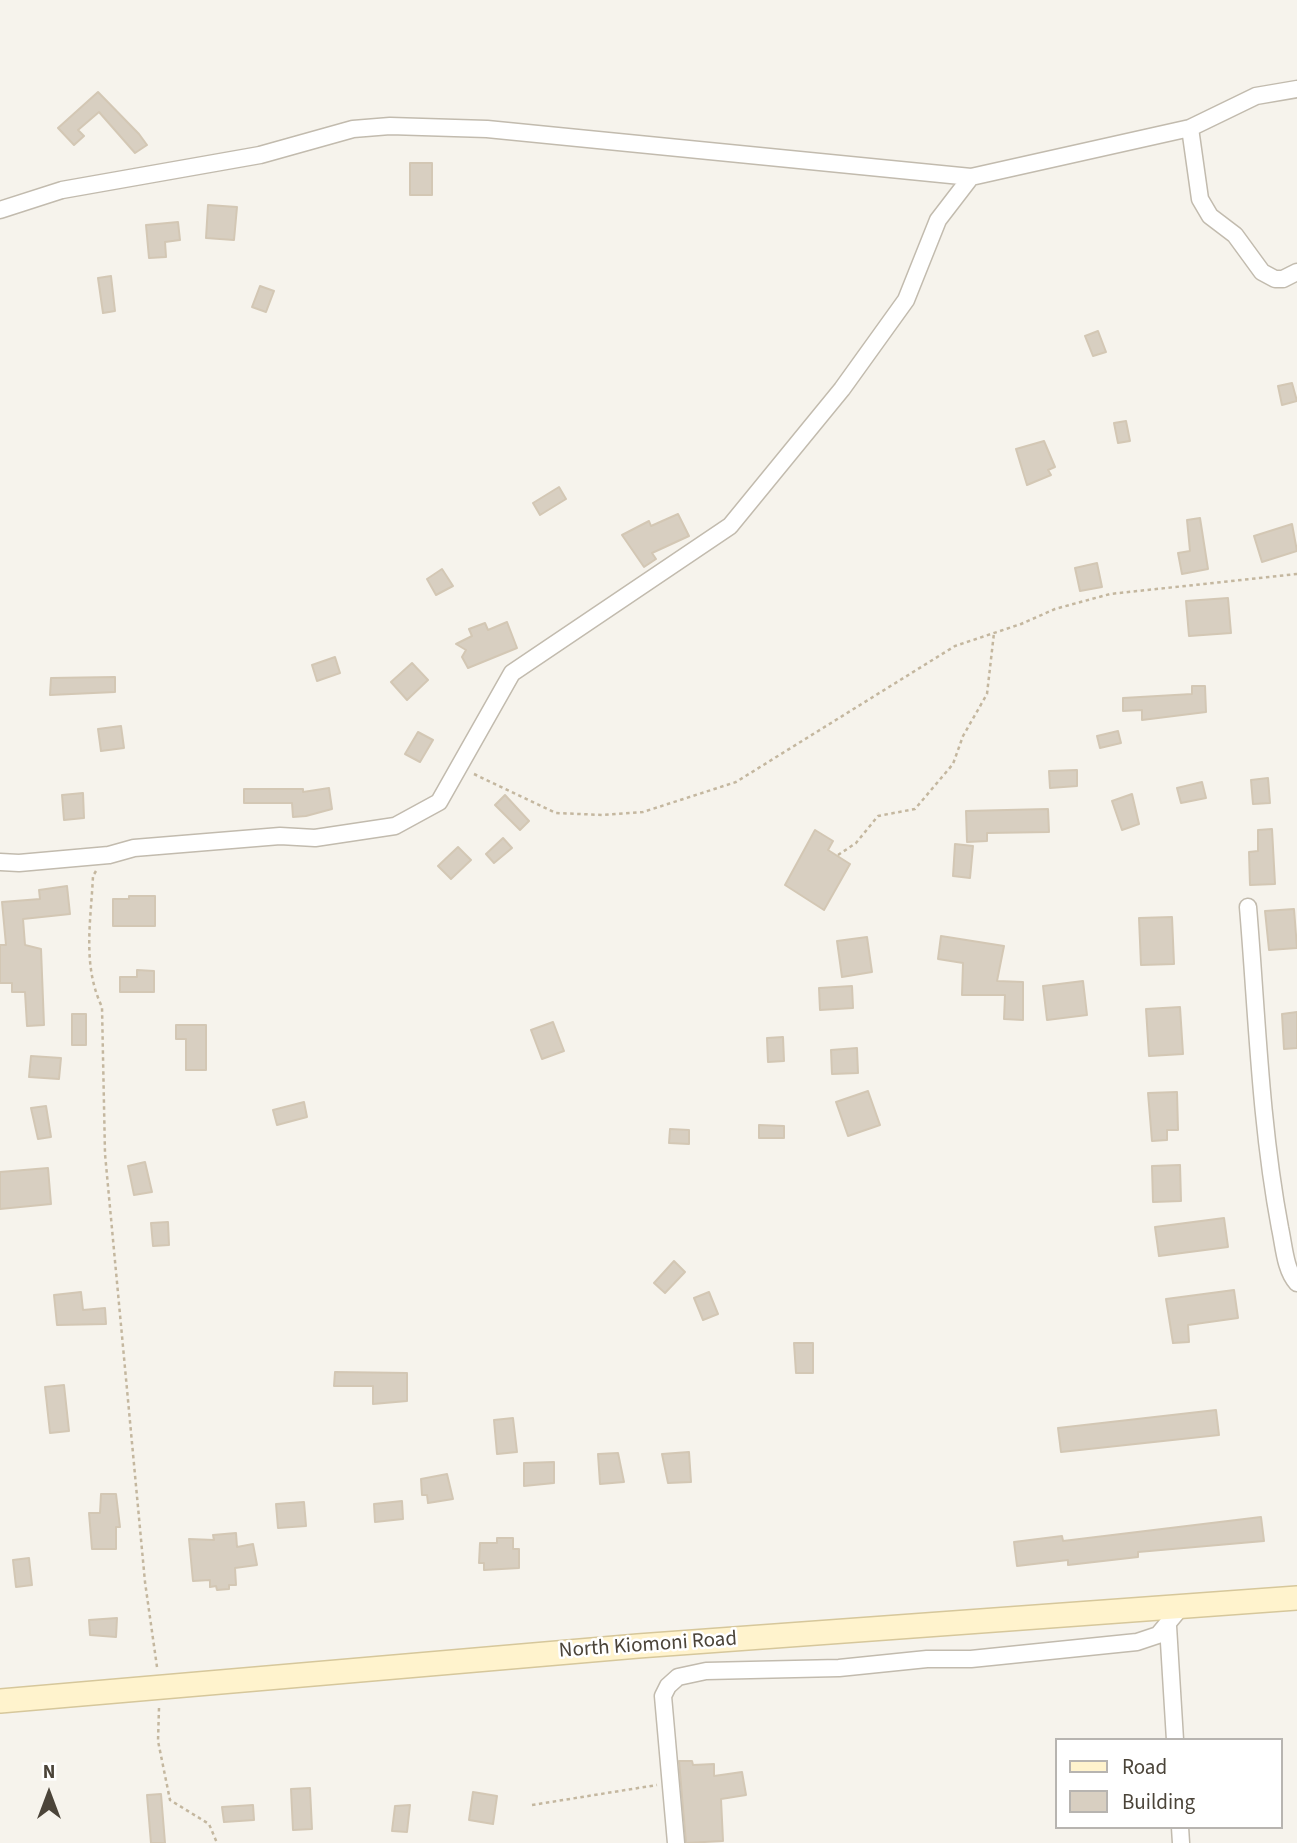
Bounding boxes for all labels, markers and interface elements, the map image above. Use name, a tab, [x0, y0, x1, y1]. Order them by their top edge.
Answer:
street label: North Kiomoni Road	[558, 1627, 738, 1665]
legend	[1056, 1738, 1283, 1829]
text: Road	[1122, 1752, 1167, 1782]
north arrow	[14, 1759, 84, 1829]
text: N	[43, 1759, 55, 1786]
text: Building	[1122, 1787, 1195, 1817]

